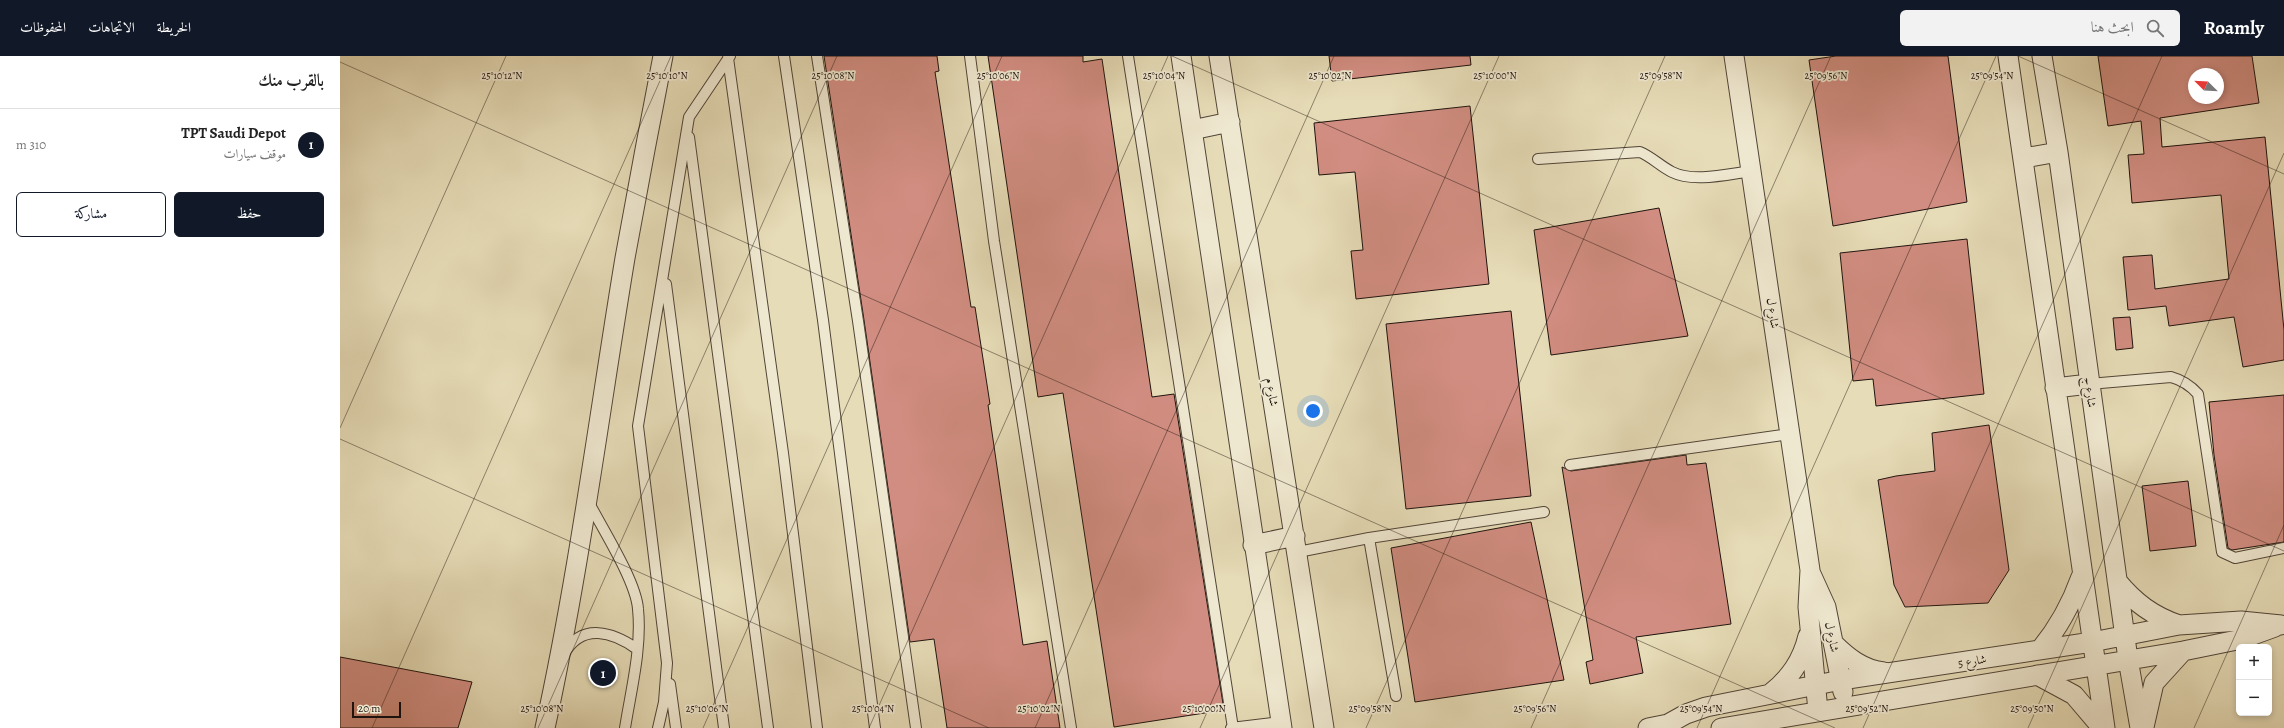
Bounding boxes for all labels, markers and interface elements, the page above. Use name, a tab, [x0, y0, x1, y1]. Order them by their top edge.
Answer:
search box	[1900, 10, 2180, 46]
text: Roamly	[2204, 15, 2264, 41]
text: ابحث هنا	[2091, 17, 2134, 37]
icon: search	[2144, 17, 2166, 39]
text: المحفوظات	[20, 18, 66, 37]
text: الاتجاهات	[88, 18, 135, 37]
text: الخريطة	[157, 18, 191, 37]
north arrow	[2188, 68, 2224, 104]
text: بالقرب منك	[258, 69, 324, 92]
text: 25°10'12"N	[482, 69, 522, 82]
text: 25°10'10"N	[646, 69, 688, 82]
text: 25°10'08"N	[812, 69, 854, 82]
text: 25°10'06"N	[977, 69, 1019, 82]
text: 25°10'04"N	[1143, 69, 1185, 82]
text: 25°10'02"N	[1309, 69, 1351, 82]
text: 25°10'00"N	[1473, 69, 1517, 82]
text: 25°09'58"N	[1639, 69, 1683, 82]
text: 25°09'56"N	[1805, 69, 1847, 82]
text: 25°09'54"N	[1971, 69, 2013, 82]
text: TPT Saudi Depot	[181, 123, 286, 143]
text: 310 m	[16, 136, 46, 153]
text: 1	[309, 136, 313, 153]
text: موقف سيارات	[223, 145, 286, 162]
button: مشاركة	[16, 192, 166, 237]
button: حفظ	[174, 192, 324, 237]
street label: شارع ل	[1760, 297, 1783, 330]
street label: شارع ج	[2077, 375, 2100, 409]
street label: شارع م	[1259, 377, 1282, 408]
your location	[1303, 401, 1323, 421]
street label: شارع ل	[1818, 621, 1843, 654]
map controls	[2236, 644, 2272, 716]
button: +	[2236, 644, 2272, 680]
street label: شارع 5	[1957, 651, 1988, 674]
pin: 1	[590, 658, 616, 688]
button: −	[2236, 680, 2272, 716]
scale bar	[352, 700, 401, 719]
text: 20 m	[358, 701, 380, 716]
text: 25°10'08"N	[521, 702, 563, 715]
text: 25°10'06"N	[686, 702, 728, 715]
text: 25°10'04"N	[852, 702, 894, 715]
text: 25°10'02"N	[1018, 702, 1060, 715]
text: 25°10'00"N	[1182, 702, 1226, 715]
text: 25°09'58"N	[1348, 702, 1392, 715]
text: 25°09'56"N	[1514, 702, 1556, 715]
text: 25°09'54"N	[1680, 702, 1722, 715]
text: 25°09'52"N	[1846, 702, 1888, 715]
text: 25°09'50"N	[2010, 702, 2054, 715]

